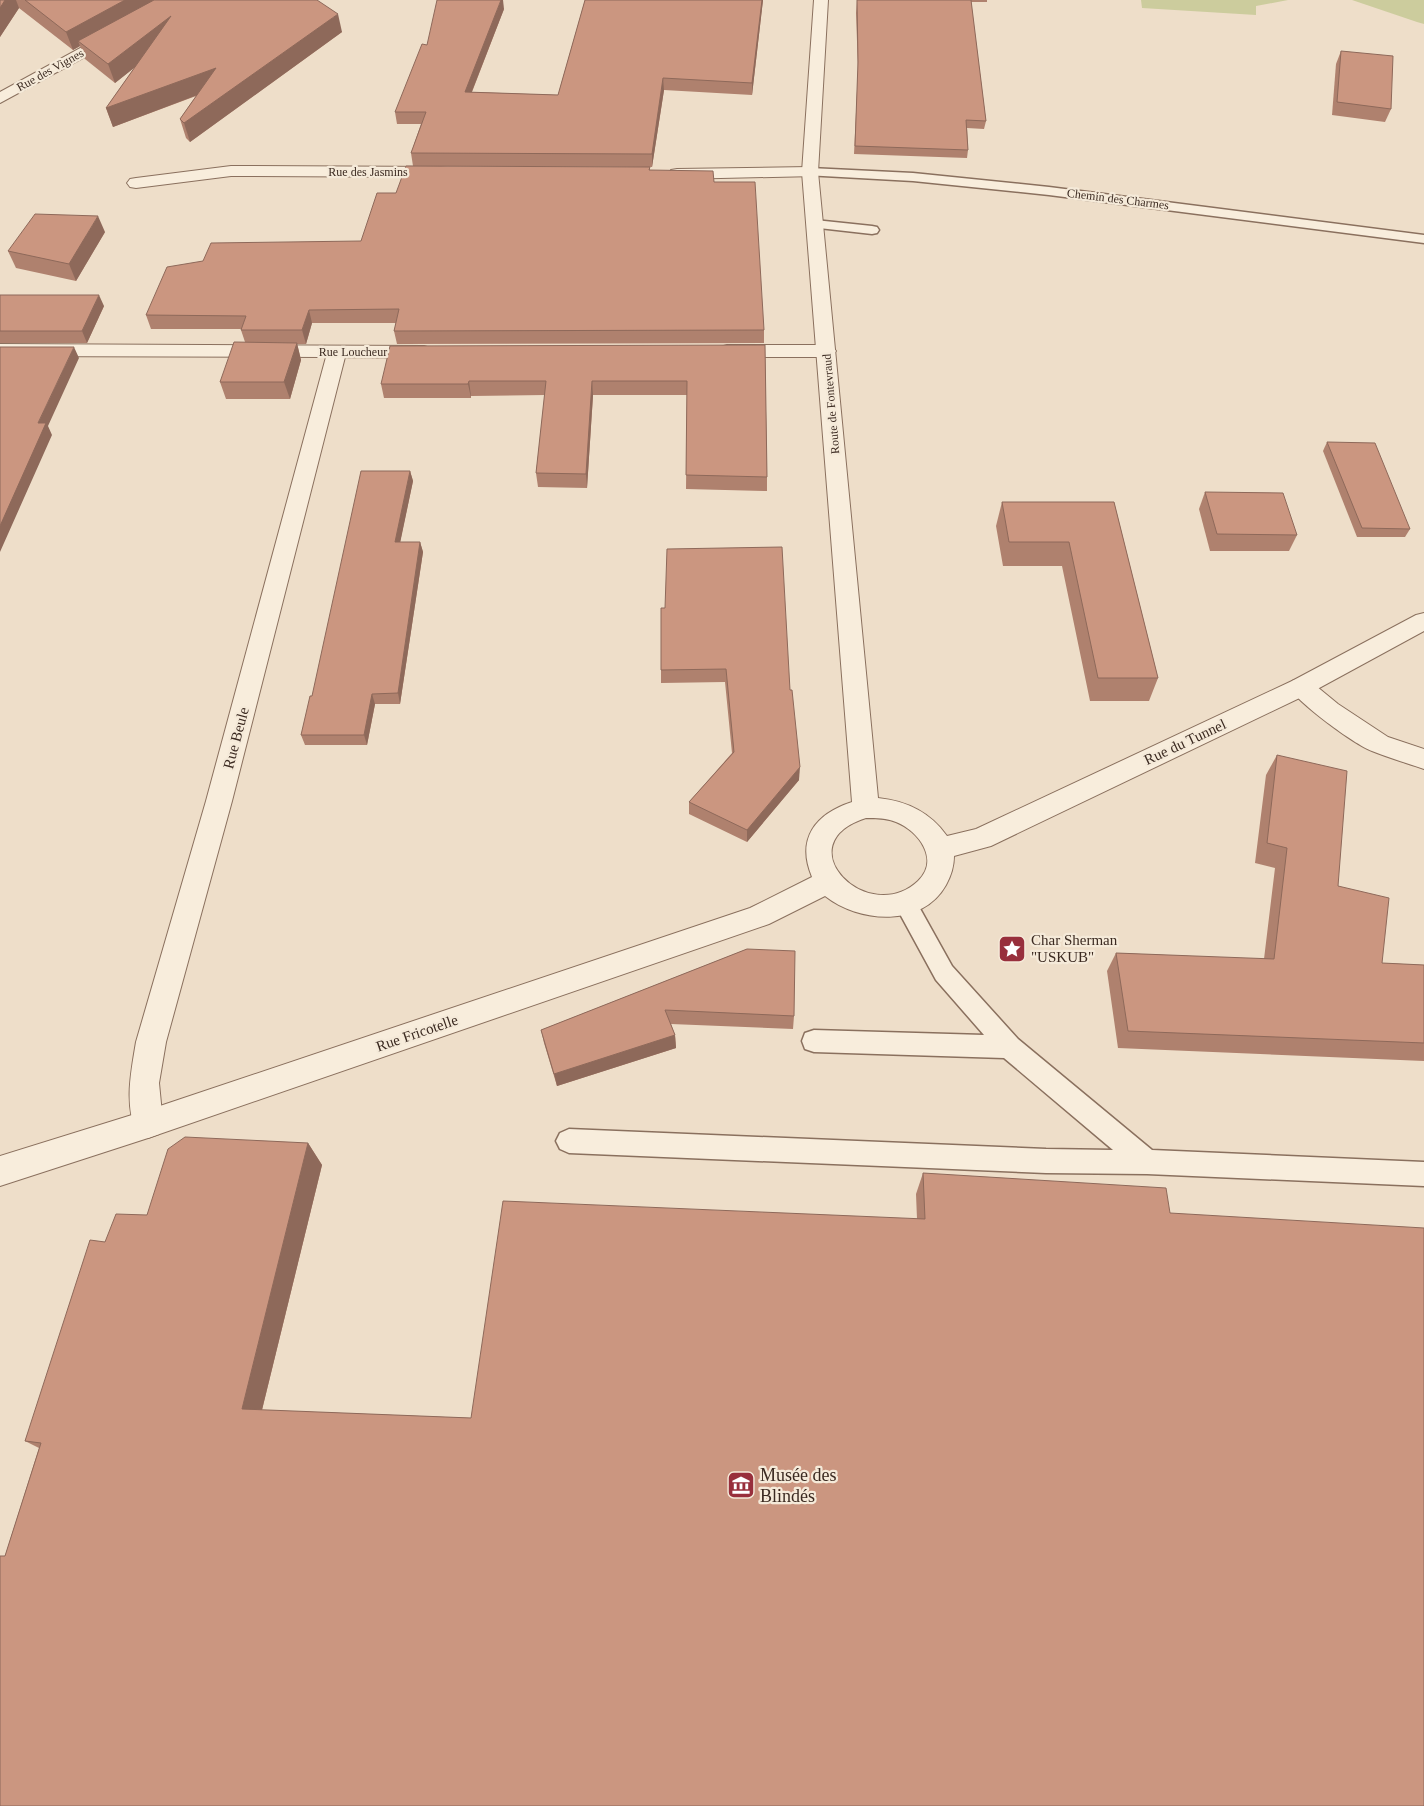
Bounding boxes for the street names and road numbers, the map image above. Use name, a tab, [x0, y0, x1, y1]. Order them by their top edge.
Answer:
street label: Rue des Vignes	[14, 46, 86, 94]
street label: Rue des Jasmins	[328, 165, 408, 179]
street label: Chemin des Charmes	[1066, 186, 1170, 212]
street label: Rue Loucheur	[319, 345, 387, 359]
street label: Route de Fontevraud	[820, 353, 842, 455]
street label: Rue Beule	[220, 705, 252, 770]
street label: Rue du Tunnel	[1142, 716, 1228, 768]
street label: Rue Fricotelle	[374, 1011, 460, 1054]

